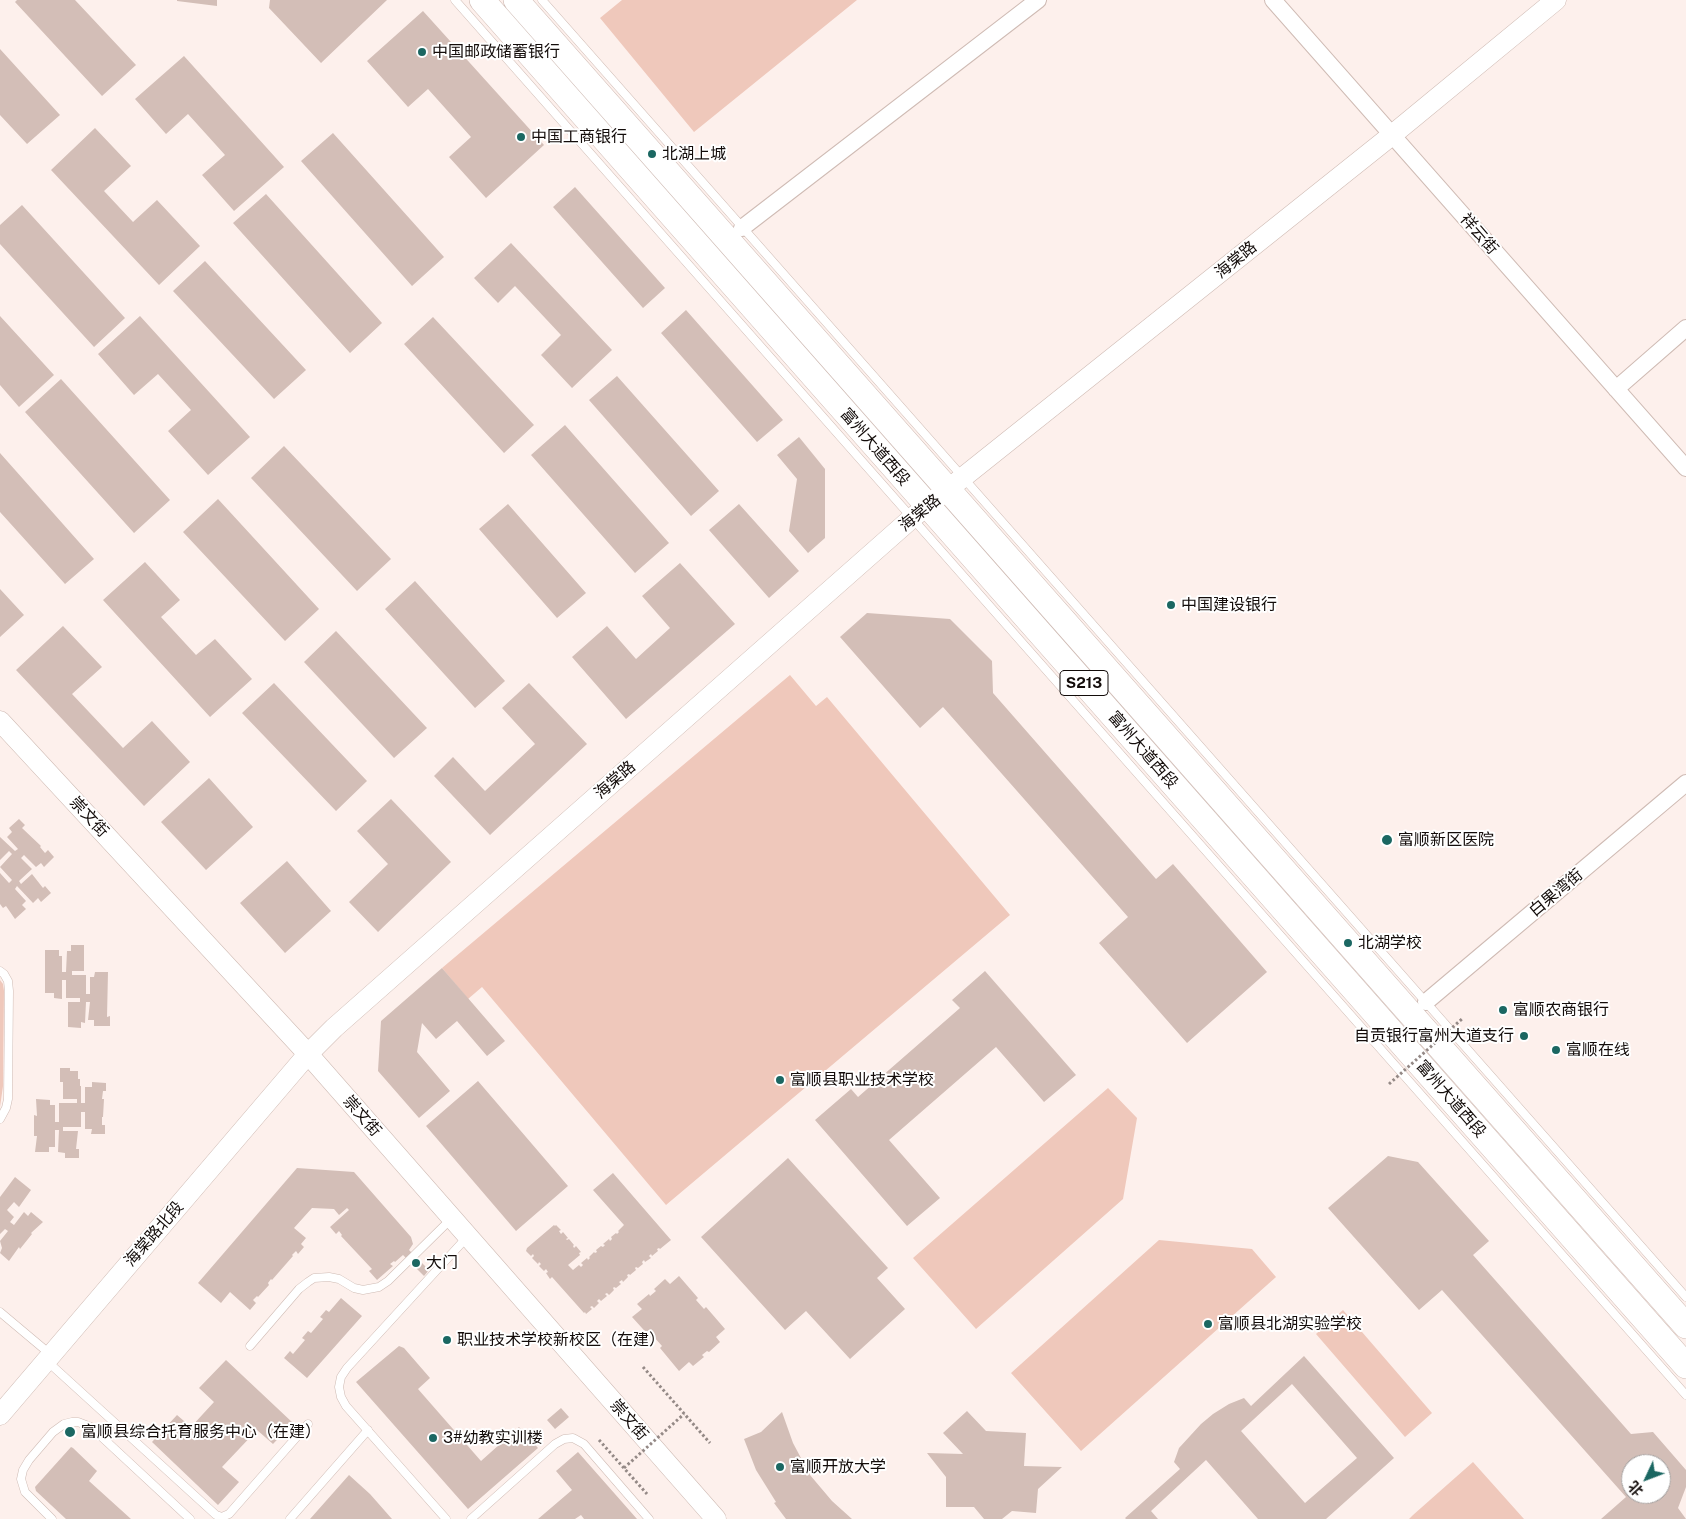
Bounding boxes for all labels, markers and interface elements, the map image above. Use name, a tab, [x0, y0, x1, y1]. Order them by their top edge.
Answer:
place label: 中国邮政储蓄银行	[432, 42, 560, 62]
marker: 中国邮政储蓄银行	[416, 46, 428, 58]
place label: 中国工商银行	[531, 127, 627, 147]
marker: 中国工商银行	[515, 131, 527, 143]
place label: 北湖上城	[662, 144, 726, 164]
marker: 北湖上城	[646, 148, 658, 160]
street label: 祥云街	[1456, 210, 1502, 258]
street label: 海棠路	[1211, 237, 1261, 283]
street label: 富州大道西段	[836, 404, 914, 490]
street label: 海棠路	[895, 490, 945, 536]
place label: 中国建设银行	[1181, 595, 1277, 615]
marker: 中国建设银行	[1165, 599, 1177, 611]
road number: S213	[1060, 670, 1108, 696]
street label: 富州大道西段	[1104, 707, 1182, 793]
street label: 海棠路	[591, 757, 639, 803]
street label: 崇文街	[66, 793, 112, 841]
place label: 富顺新区医院	[1398, 830, 1494, 850]
marker: 富顺新区医院	[1380, 833, 1394, 847]
street label: 白果湾街	[1525, 865, 1587, 921]
place label: 北湖学校	[1358, 933, 1422, 953]
marker: 北湖学校	[1342, 937, 1354, 949]
place label: 富顺农商银行	[1513, 1000, 1609, 1020]
marker: 富顺农商银行	[1497, 1004, 1509, 1016]
place label: 自贡银行富州大道支行	[1354, 1026, 1514, 1046]
marker: 自贡银行富州大道支行	[1518, 1030, 1530, 1042]
place label: 富顺在线	[1566, 1040, 1630, 1060]
marker: 富顺在线	[1550, 1044, 1562, 1056]
street label: 富州大道西段	[1412, 1056, 1490, 1142]
place label: 富顺县职业技术学校	[790, 1070, 934, 1090]
marker: 富顺县职业技术学校	[774, 1074, 786, 1086]
street label: 崇文街	[339, 1092, 385, 1140]
street label: 海棠路北段	[121, 1198, 187, 1270]
place label: 大门	[426, 1253, 458, 1273]
marker: 大门	[410, 1257, 422, 1269]
place label: 富顺县北湖实验学校	[1218, 1314, 1362, 1334]
marker: 富顺县北湖实验学校	[1202, 1318, 1214, 1330]
place label: 职业技术学校新校区（在建）	[457, 1330, 665, 1350]
marker: 职业技术学校新校区（在建）	[441, 1334, 453, 1346]
street label: 崇文街	[606, 1396, 652, 1444]
place label: 富顺县综合托育服务中心（在建）	[81, 1422, 321, 1442]
marker: 富顺县综合托育服务中心（在建）	[63, 1425, 77, 1439]
place label: 3#幼教实训楼	[443, 1428, 543, 1448]
marker: 3#幼教实训楼	[427, 1432, 439, 1444]
north arrow	[1621, 1454, 1671, 1504]
place label: 富顺开放大学	[790, 1457, 886, 1477]
marker: 富顺开放大学	[774, 1461, 786, 1473]
text: 北	[1625, 1478, 1646, 1499]

